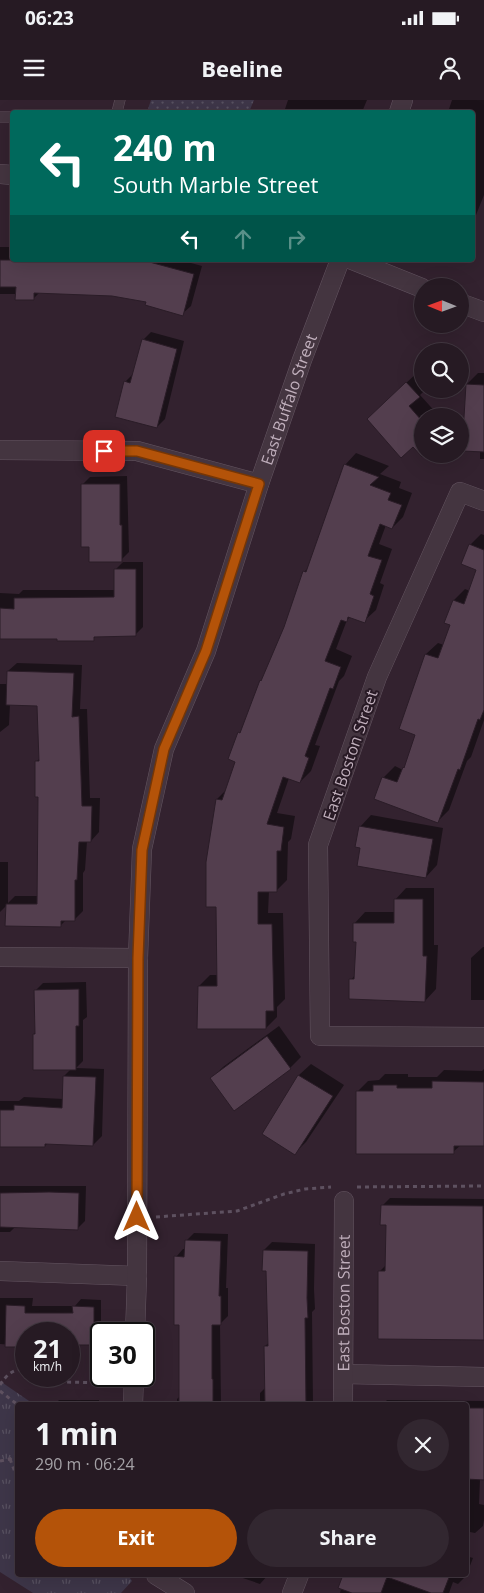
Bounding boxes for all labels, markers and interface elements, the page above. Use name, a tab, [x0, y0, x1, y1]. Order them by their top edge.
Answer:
text: 06:23	[25, 5, 74, 31]
text: Beeline	[201, 53, 283, 83]
icon: menu	[20, 54, 48, 82]
icon: person	[436, 54, 464, 82]
text: 240 m	[113, 124, 217, 171]
icon: left	[30, 130, 95, 195]
text: South Marble Street	[113, 169, 318, 199]
icon: left	[176, 225, 204, 253]
icon: ahead	[229, 225, 257, 253]
icon: right	[282, 225, 310, 253]
north arrow	[414, 278, 469, 332]
map controls	[414, 278, 469, 463]
street label: East Buffalo Street	[255, 330, 322, 468]
button: search	[414, 343, 469, 398]
button: layers	[414, 408, 469, 463]
pin	[83, 430, 125, 472]
icon: arrive	[90, 437, 118, 465]
street label: East Boston Street	[317, 686, 383, 823]
position arrow	[110, 1190, 162, 1242]
street label: East Boston Street	[332, 1234, 355, 1371]
speed limit sign: 30	[90, 1322, 155, 1387]
text: 21	[33, 1331, 62, 1365]
text: km/h	[33, 1358, 62, 1375]
text: 1 min	[35, 1413, 118, 1454]
button: close	[397, 1419, 449, 1471]
text: 290 m · 06:24	[35, 1453, 135, 1475]
button: Exit	[35, 1509, 237, 1567]
button: Share	[247, 1509, 449, 1567]

